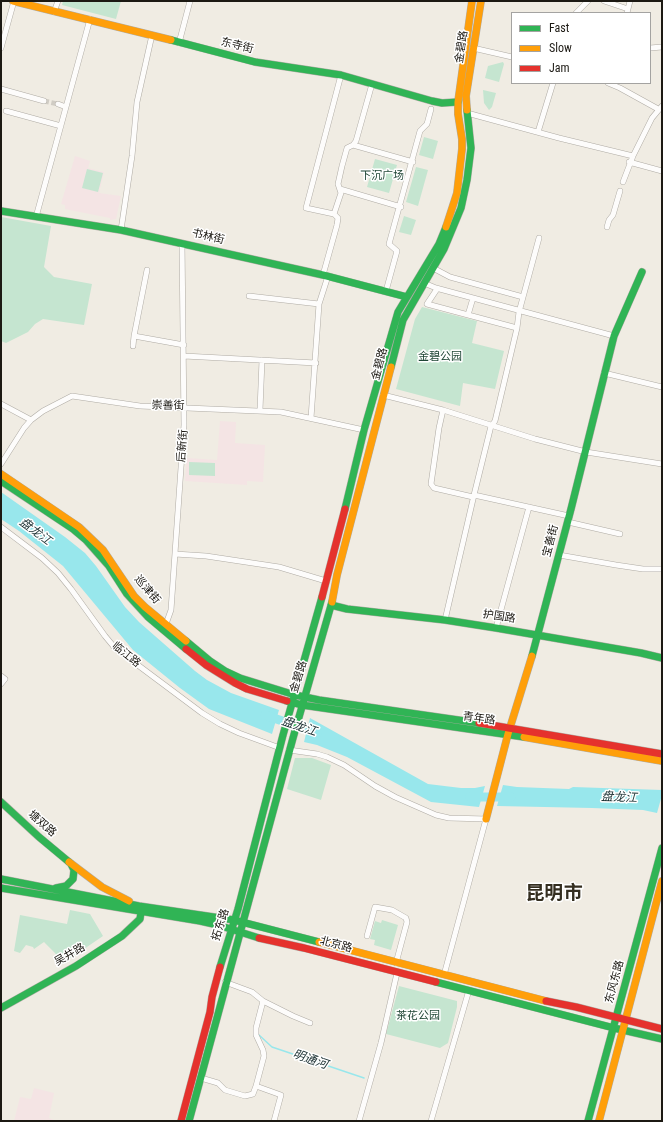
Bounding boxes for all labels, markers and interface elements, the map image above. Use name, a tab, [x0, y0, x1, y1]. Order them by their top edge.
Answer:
legend	[511, 12, 651, 84]
text: Fast	[549, 21, 569, 35]
street label: 金碧路	[453, 30, 471, 64]
street label: 东寺街	[219, 36, 255, 56]
text: Slow	[549, 41, 572, 55]
text: Jam	[549, 61, 570, 75]
park label: 下沉广场	[360, 169, 404, 183]
street label: 书林街	[190, 227, 226, 247]
street label: 金碧路	[369, 346, 391, 382]
park label: 金碧公园	[418, 350, 462, 364]
street label: 崇善街	[151, 399, 185, 413]
street label: 后新街	[175, 429, 191, 463]
water label: 盘龙江	[16, 515, 54, 549]
street label: 宝善街	[540, 523, 562, 559]
street label: 巡津街	[131, 573, 163, 607]
street label: 护国路	[482, 608, 516, 626]
street label: 临江路	[109, 639, 143, 671]
street label: 金碧路	[288, 659, 310, 695]
street label: 青年路	[462, 710, 496, 728]
water label: 盘龙江	[280, 714, 318, 740]
water label: 盘龙江	[601, 790, 637, 806]
street label: 塘双路	[25, 808, 59, 840]
district label: 昆明市	[526, 883, 582, 905]
street label: 拓东路	[210, 907, 232, 943]
street label: 北京路	[318, 934, 354, 956]
street label: 吴井路	[52, 941, 88, 969]
street label: 东风东路	[603, 959, 627, 1005]
park label: 茶花公园	[396, 1009, 440, 1023]
water label: 明通河	[291, 1047, 329, 1073]

